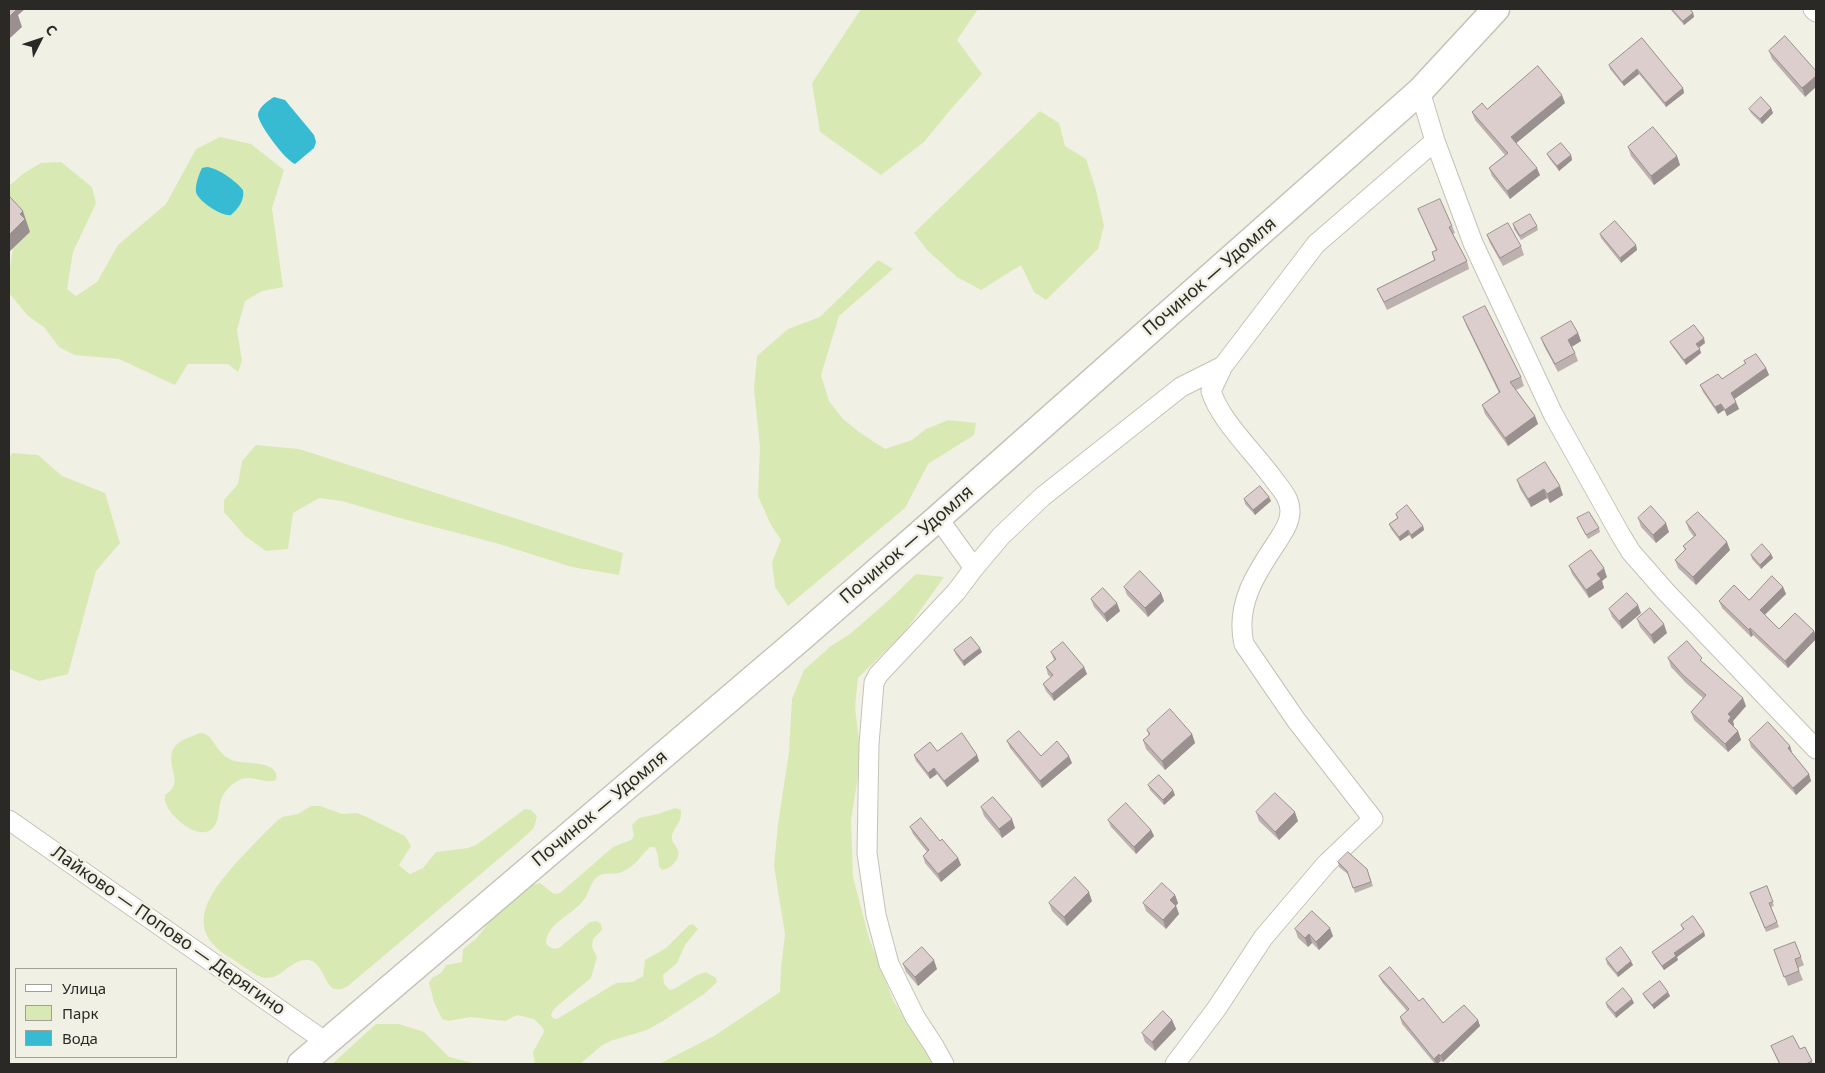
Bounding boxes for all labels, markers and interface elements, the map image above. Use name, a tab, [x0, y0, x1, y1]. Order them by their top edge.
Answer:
north arrow	[15, 15, 65, 65]
text: С	[42, 20, 62, 39]
street label: Починок — Удомля	[1139, 213, 1281, 341]
street label: Починок — Удомля	[836, 481, 978, 609]
street label: Починок — Удомля	[528, 746, 672, 872]
street label: Лайково — Попово — Дерягино	[47, 842, 289, 1020]
legend	[15, 968, 178, 1058]
text: Улица	[62, 978, 106, 998]
text: Парк	[62, 1003, 98, 1023]
text: Вода	[62, 1028, 98, 1048]

